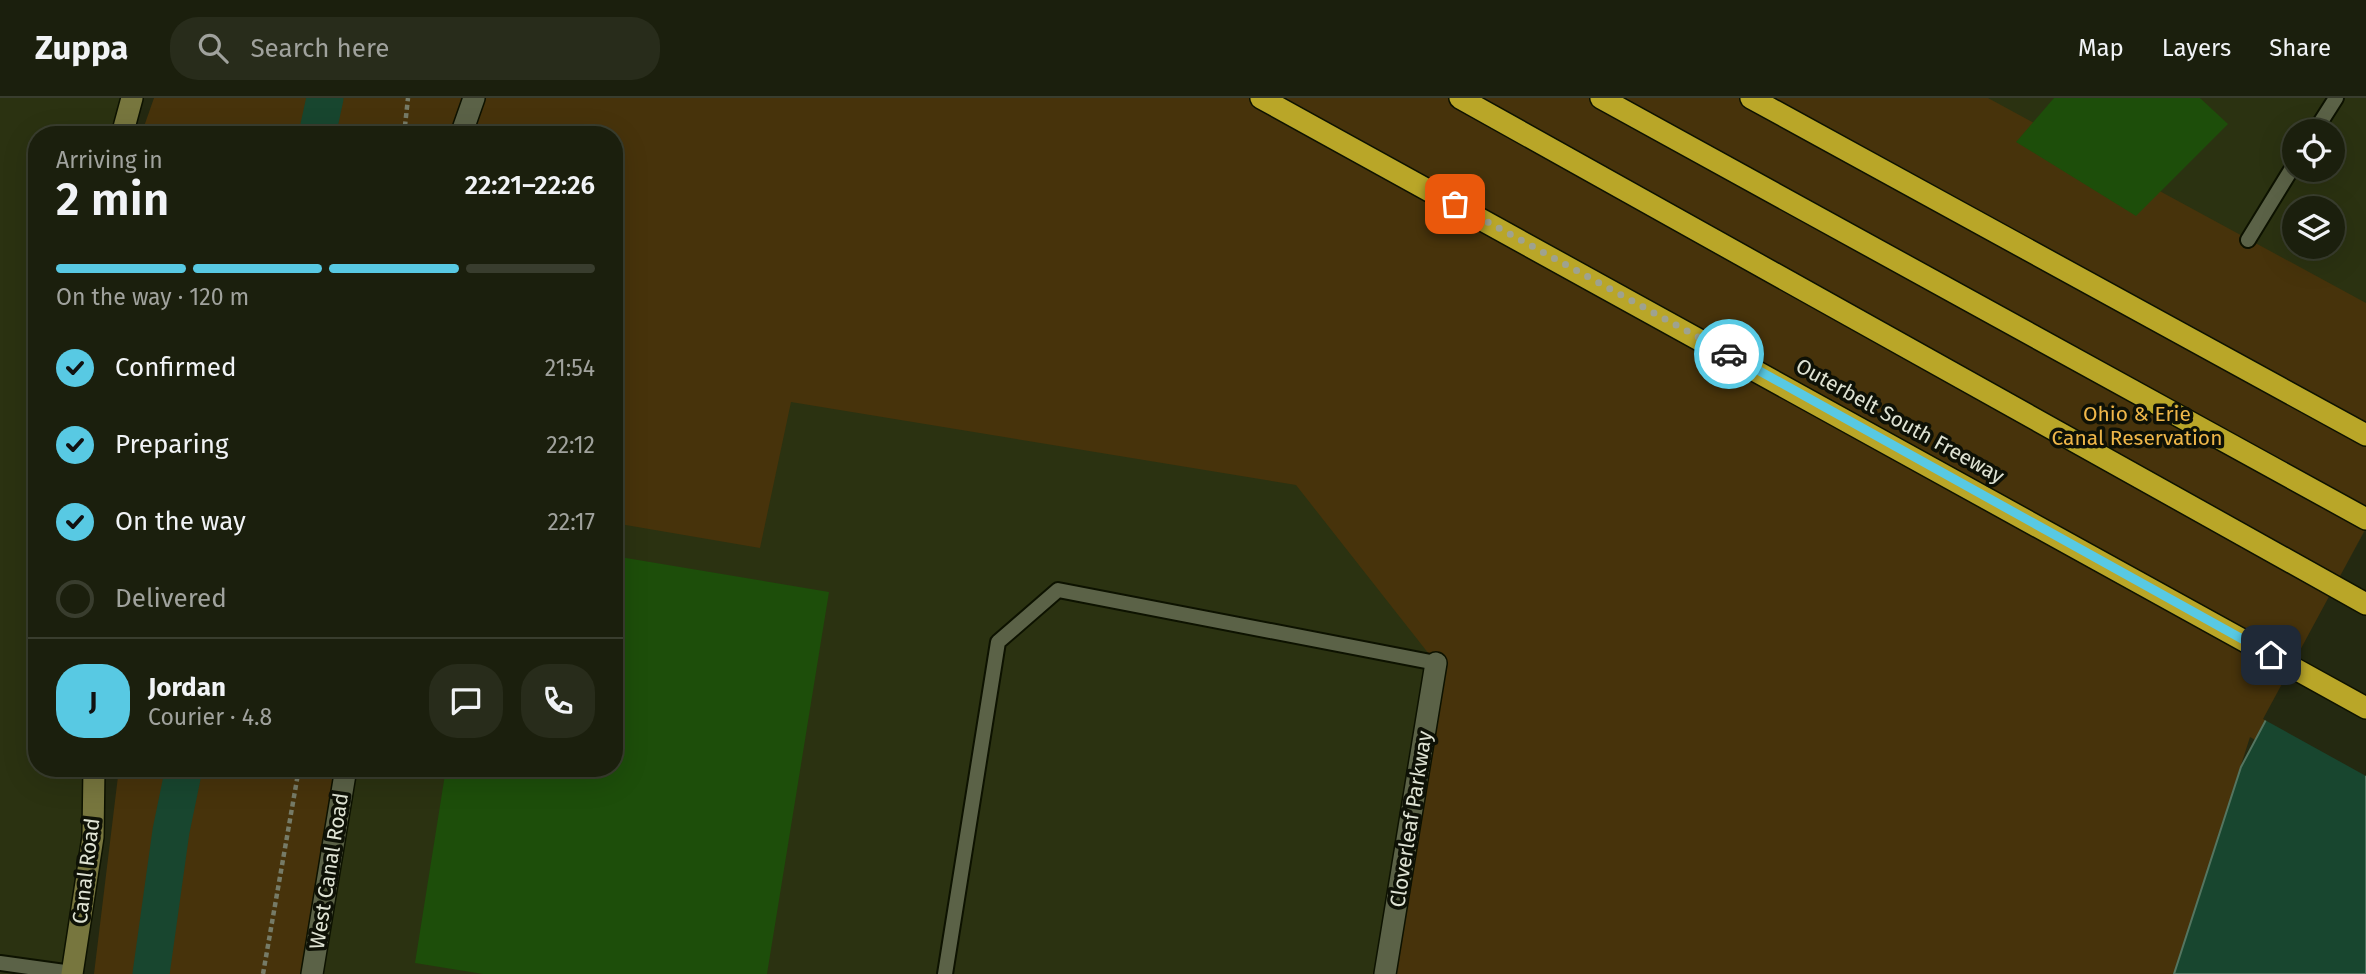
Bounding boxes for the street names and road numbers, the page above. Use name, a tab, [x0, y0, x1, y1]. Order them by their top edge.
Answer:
street label: Outerbelt South Freeway	[1791, 353, 2009, 490]
street label: Cloverleaf Parkway	[1384, 728, 1438, 909]
street label: West Canal Road	[304, 791, 354, 951]
street label: Canal Road	[67, 816, 105, 926]

